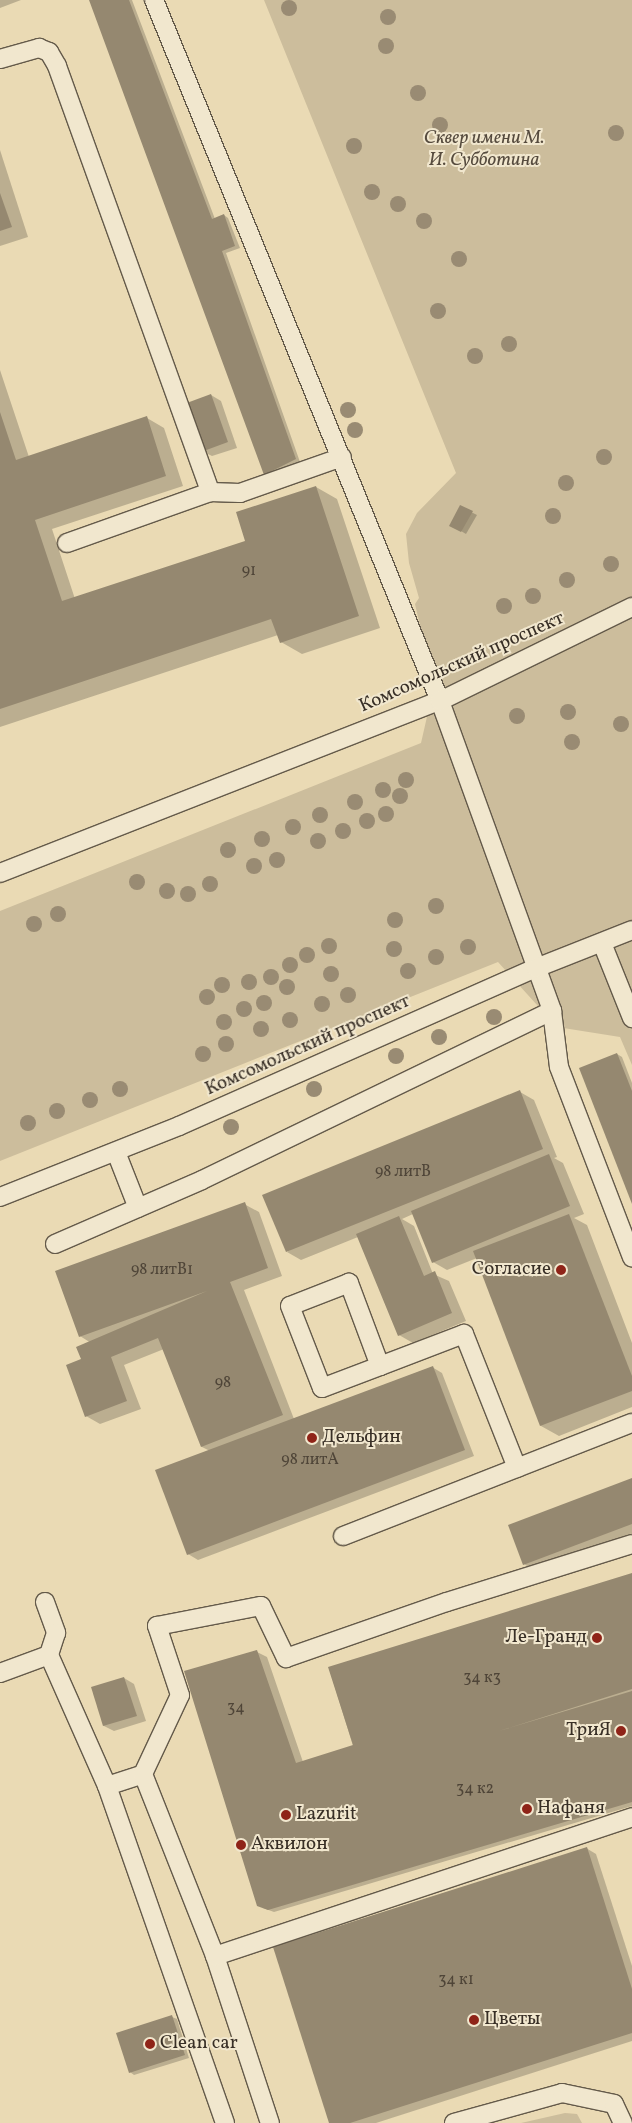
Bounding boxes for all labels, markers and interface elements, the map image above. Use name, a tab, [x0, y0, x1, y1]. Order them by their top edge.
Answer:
park label: Сквер имени М. И. Субботина	[424, 128, 544, 172]
house number: 91	[242, 561, 256, 581]
street label: Комсомольский проспект	[356, 607, 568, 719]
street label: Комсомольский проспект	[202, 990, 414, 1102]
house number: 98 литВ	[375, 1162, 431, 1182]
place label: Согласие	[472, 1259, 551, 1281]
house number: 98 литВ1	[131, 1260, 193, 1280]
marker: Согласие	[555, 1264, 567, 1276]
house number: 98	[215, 1373, 231, 1393]
place label: Дельфин	[322, 1427, 401, 1449]
marker: Дельфин	[306, 1432, 318, 1444]
house number: 98 литА	[281, 1450, 339, 1470]
place label: Ле-Гранд	[505, 1627, 587, 1649]
marker: Ле-Гранд	[591, 1632, 603, 1644]
house number: 34 к3	[463, 1668, 501, 1688]
house number: 34	[227, 1698, 245, 1718]
place label: ТриЯ	[566, 1720, 611, 1742]
marker: ТриЯ	[615, 1725, 627, 1737]
house number: 34 к2	[456, 1779, 494, 1799]
place label: Нафаня	[537, 1798, 605, 1820]
marker: Нафаня	[521, 1803, 533, 1815]
place label: Lazurit	[296, 1804, 357, 1826]
marker: Lazurit	[280, 1809, 292, 1821]
place label: Аквилон	[251, 1834, 328, 1856]
marker: Аквилон	[235, 1839, 247, 1851]
house number: 34 к1	[438, 1970, 474, 1990]
place label: Цветы	[484, 2009, 540, 2031]
marker: Цветы	[468, 2014, 480, 2026]
place label: Clean car	[160, 2033, 238, 2055]
marker: Clean car	[144, 2038, 156, 2050]

